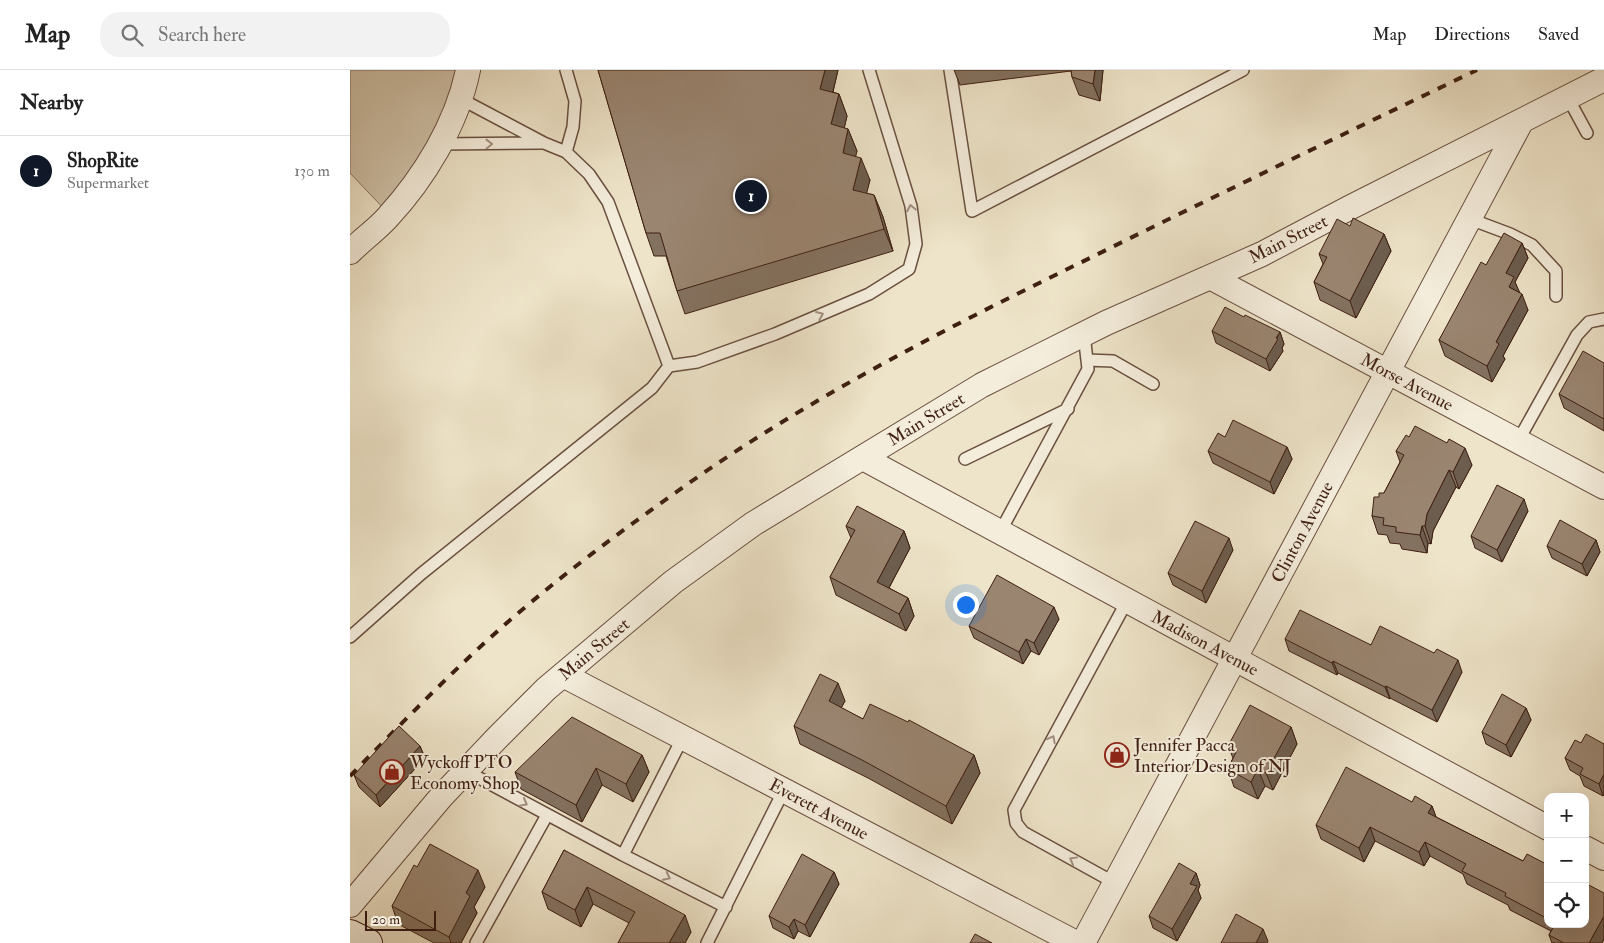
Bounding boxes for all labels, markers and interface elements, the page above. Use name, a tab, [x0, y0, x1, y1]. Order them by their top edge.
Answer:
search box	[100, 12, 450, 57]
text: Map	[25, 19, 70, 50]
icon: search	[118, 21, 146, 49]
text: Search here	[158, 23, 246, 47]
text: Map	[1373, 23, 1406, 46]
text: Directions	[1434, 23, 1510, 46]
text: Saved	[1538, 23, 1579, 46]
text: Nearby	[20, 89, 83, 116]
one-way arrow	[486, 139, 493, 149]
text: ShopRite	[67, 149, 139, 173]
text: 1	[33, 161, 39, 181]
text: 130 m	[294, 161, 330, 181]
text: Supermarket	[67, 173, 149, 193]
pin: 1	[735, 177, 767, 215]
one-way arrow	[906, 204, 917, 213]
street label: Main Street	[1245, 210, 1332, 269]
one-way arrow	[815, 310, 824, 321]
street label: Morse Avenue	[1356, 348, 1458, 417]
street label: Main Street	[883, 387, 969, 451]
street label: Clinton Avenue	[1266, 477, 1339, 587]
your location	[953, 592, 979, 618]
street label: Madison Avenue	[1147, 606, 1263, 682]
street label: Main Street	[554, 613, 635, 686]
place label: Jennifer Pacca Interior Design of NJ	[1133, 734, 1291, 778]
one-way arrow	[1046, 735, 1056, 744]
shop icon: Jennifer Pacca Interior Design of NJ	[1104, 742, 1130, 768]
place label: Wyckoff PTO Economy Shop	[409, 751, 519, 795]
shop icon: Wyckoff PTO Economy Shop	[379, 759, 405, 785]
street label: Everett Avenue	[765, 774, 873, 846]
map controls	[1544, 793, 1589, 928]
button: +	[1544, 793, 1589, 838]
one-way arrow	[519, 797, 528, 807]
button: −	[1544, 838, 1589, 883]
one-way arrow	[1069, 856, 1078, 866]
one-way arrow	[661, 871, 670, 881]
button: locate	[1544, 883, 1589, 928]
scale bar	[365, 908, 436, 931]
text: 20 m	[372, 911, 400, 928]

